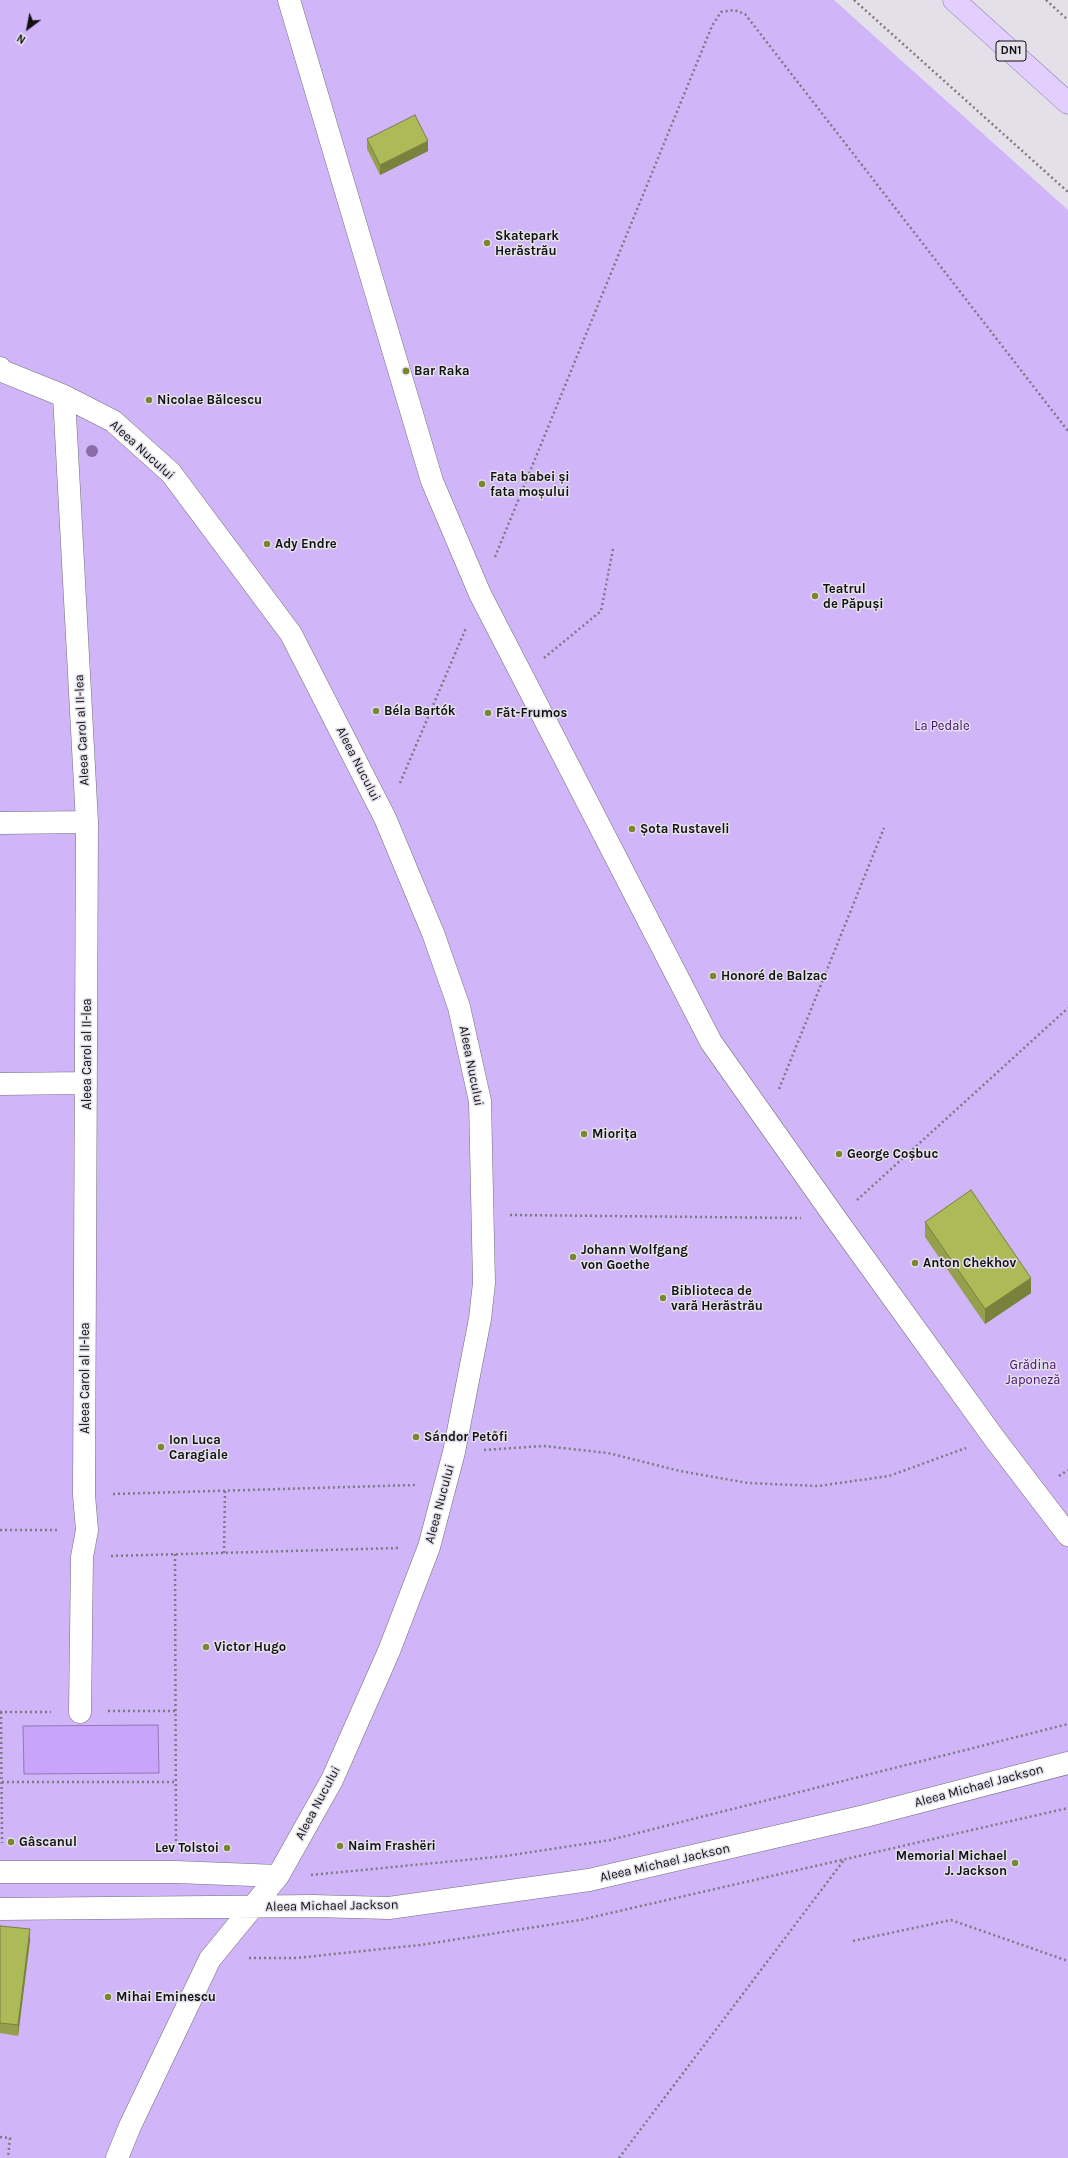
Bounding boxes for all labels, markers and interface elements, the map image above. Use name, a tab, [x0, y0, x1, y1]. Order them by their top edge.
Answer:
north arrow	[8, 8, 48, 48]
text: N	[15, 31, 28, 46]
road number: DN1	[996, 41, 1026, 61]
place label: Skatepark Herăstrău	[495, 228, 559, 259]
marker: Skatepark Herăstrău	[482, 238, 492, 248]
place label: Bar Raka	[414, 363, 470, 379]
marker: Bar Raka	[401, 366, 411, 376]
place label: Nicolae Bălcescu	[157, 392, 262, 408]
marker: Nicolae Bălcescu	[144, 395, 154, 405]
street label: Aleea Nucului	[107, 417, 177, 483]
place label: Fata babei și fata moșului	[490, 469, 570, 500]
marker: Fata babei și fata moșului	[477, 479, 487, 489]
place label: Ady Endre	[275, 536, 337, 552]
marker: Ady Endre	[262, 539, 272, 549]
place label: Teatrul de Păpuși	[823, 581, 884, 612]
marker: Teatrul de Păpuși	[810, 591, 820, 601]
street label: Aleea Carol al II-lea	[71, 674, 93, 786]
place label: Béla Bartók	[384, 703, 455, 719]
place label: Făt-Frumos	[496, 705, 567, 721]
marker: Béla Bartók	[371, 706, 381, 716]
marker: Făt-Frumos	[483, 708, 493, 718]
park label: La Pedale	[914, 718, 970, 734]
street label: Aleea Nucului	[333, 724, 383, 804]
place label: Șota Rustaveli	[640, 821, 730, 837]
marker: Șota Rustaveli	[627, 824, 637, 834]
place label: Honoré de Balzac	[721, 968, 827, 984]
marker: Honoré de Balzac	[708, 971, 718, 981]
street label: Aleea Carol al II-lea	[79, 998, 95, 1110]
street label: Aleea Nucului	[456, 1025, 486, 1107]
place label: Miorița	[592, 1126, 637, 1142]
marker: Miorița	[579, 1129, 589, 1139]
place label: George Coșbuc	[847, 1146, 938, 1162]
marker: George Coșbuc	[834, 1149, 844, 1159]
place label: Johann Wolfgang von Goethe	[581, 1242, 688, 1273]
marker: Johann Wolfgang von Goethe	[568, 1252, 578, 1262]
place label: Anton Chekhov	[923, 1255, 1016, 1271]
marker: Anton Chekhov	[910, 1258, 920, 1268]
place label: Biblioteca de vară Herăstrău	[671, 1283, 763, 1314]
marker: Biblioteca de vară Herăstrău	[658, 1293, 668, 1303]
street label: Aleea Carol al II-lea	[77, 1322, 93, 1434]
park label: Grădina Japoneză	[1006, 1357, 1060, 1388]
place label: Sándor Petőfi	[424, 1429, 508, 1445]
place label: Ion Luca Caragiale	[169, 1432, 228, 1463]
marker: Sándor Petőfi	[411, 1432, 421, 1442]
marker: Ion Luca Caragiale	[156, 1442, 166, 1452]
street label: Aleea Nucului	[422, 1463, 458, 1545]
place label: Victor Hugo	[214, 1639, 286, 1655]
marker: Victor Hugo	[201, 1642, 211, 1652]
street label: Aleea Michael Jackson	[913, 1761, 1045, 1811]
street label: Aleea Nucului	[292, 1763, 344, 1843]
place label: Gâscanul	[19, 1834, 77, 1850]
marker: Gâscanul	[6, 1837, 16, 1847]
place label: Naim Frashëri	[348, 1838, 436, 1854]
place label: Lev Tolstoi	[155, 1840, 219, 1856]
street label: Aleea Michael Jackson	[598, 1840, 732, 1886]
marker: Naim Frashëri	[335, 1841, 345, 1851]
marker: Lev Tolstoi	[222, 1843, 232, 1853]
place label: Memorial Michael J. Jackson	[896, 1848, 1007, 1879]
marker: Memorial Michael J. Jackson	[1010, 1858, 1020, 1868]
street label: Aleea Michael Jackson	[265, 1897, 399, 1915]
place label: Mihai Eminescu	[116, 1989, 216, 2005]
marker: Mihai Eminescu	[103, 1992, 113, 2002]

